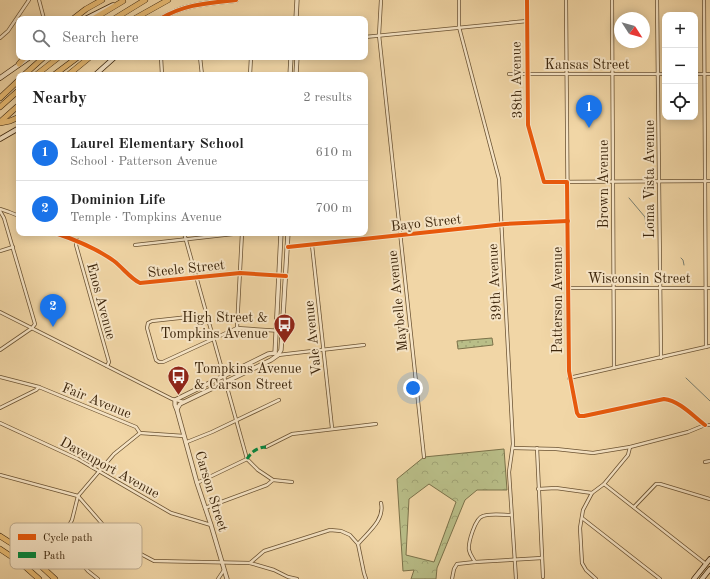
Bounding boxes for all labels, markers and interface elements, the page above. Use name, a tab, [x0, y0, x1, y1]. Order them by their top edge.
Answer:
north arrow	[614, 12, 650, 48]
map controls	[662, 12, 698, 120]
button: +	[662, 12, 698, 48]
search box	[16, 16, 368, 60]
icon: search	[30, 27, 52, 49]
text: Search here	[62, 31, 139, 46]
street label: 38th Avenue	[509, 41, 525, 119]
button: −	[662, 48, 698, 84]
street label: Kansas Street	[544, 58, 630, 72]
button: locate	[662, 84, 698, 120]
text: Nearby	[32, 90, 87, 107]
text: 2 results	[303, 91, 352, 104]
pin: 1	[576, 95, 602, 128]
street label: Loma Vista Avenue	[643, 120, 657, 238]
text: Laurel Elementary School	[70, 137, 244, 152]
street label: Brown Avenue	[597, 140, 611, 228]
text: 1	[41, 146, 49, 159]
text: 610 m	[315, 146, 352, 159]
text: School · Patterson Avenue	[70, 155, 217, 168]
text: Dominion Life	[70, 193, 166, 208]
text: 2	[41, 202, 49, 215]
text: 700 m	[315, 202, 352, 215]
text: Temple · Tompkins Avenue	[70, 211, 222, 224]
street label: Bayo Street	[390, 212, 462, 234]
street label: 39th Avenue	[486, 243, 504, 321]
street label: Patterson Avenue	[551, 247, 565, 353]
street label: Maybelle Avenue	[386, 250, 410, 352]
street label: Steele Street	[147, 258, 226, 280]
street label: Enos Avenue	[84, 261, 118, 341]
street label: Wisconsin Street	[587, 272, 691, 286]
pin: 2	[40, 294, 66, 327]
street label: Vale Avenue	[302, 300, 324, 376]
place label: High Street & Tompkins Avenue	[161, 311, 268, 341]
bus stop icon: High Street & Tompkins Avenue	[271, 312, 297, 345]
place label: Tompkins Avenue & Carson Street	[194, 362, 301, 392]
bus stop icon: Tompkins Avenue & Carson Street	[165, 363, 191, 396]
your location	[403, 378, 423, 398]
street label: Fair Avenue	[60, 381, 133, 421]
street label: Davenport Avenue	[57, 435, 162, 501]
street label: Carson Street	[192, 449, 230, 533]
legend	[10, 523, 142, 569]
text: Cycle path	[43, 533, 93, 544]
text: Path	[43, 551, 65, 562]

